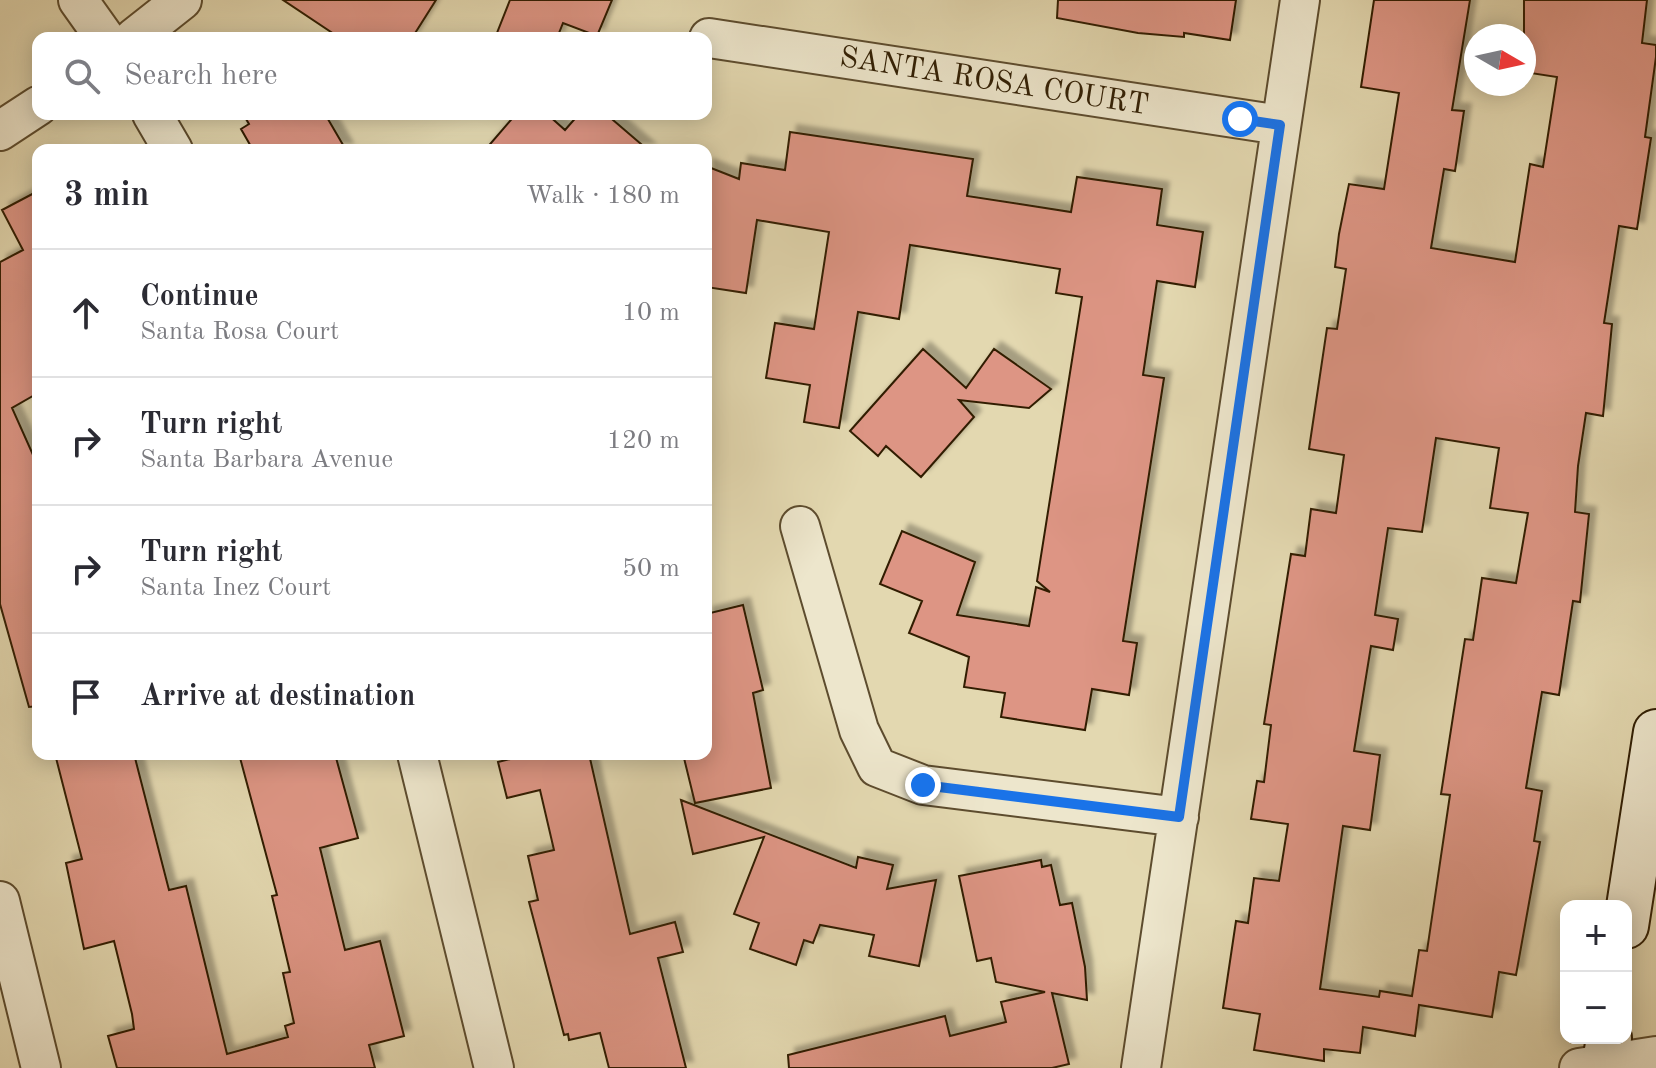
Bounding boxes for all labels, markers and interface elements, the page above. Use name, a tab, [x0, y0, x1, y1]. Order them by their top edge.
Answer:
north arrow	[1464, 24, 1536, 96]
search box	[32, 32, 712, 120]
street label: SANTA ROSA COURT	[837, 43, 1151, 121]
icon: search	[60, 54, 104, 98]
text: Search here	[124, 61, 278, 91]
route start	[1222, 101, 1258, 137]
text: 3 min	[64, 179, 149, 213]
text: Walk · 180 m	[526, 183, 680, 209]
text: Continue	[140, 282, 259, 312]
icon: ahead	[64, 291, 108, 335]
text: 10 m	[622, 300, 680, 326]
text: Santa Rosa Court	[140, 319, 339, 345]
text: Turn right	[140, 410, 282, 440]
icon: right	[64, 419, 108, 463]
text: 120 m	[607, 428, 680, 454]
text: Santa Barbara Avenue	[140, 447, 393, 473]
text: Turn right	[140, 538, 282, 568]
icon: right	[64, 547, 108, 591]
text: 50 m	[622, 556, 680, 582]
text: Santa Inez Court	[140, 575, 331, 601]
icon: arrive	[64, 675, 108, 719]
text: Arrive at destination	[140, 682, 415, 712]
route end	[905, 767, 941, 803]
map controls	[1560, 900, 1632, 1044]
button: +	[1560, 900, 1632, 972]
button: −	[1560, 972, 1632, 1044]

